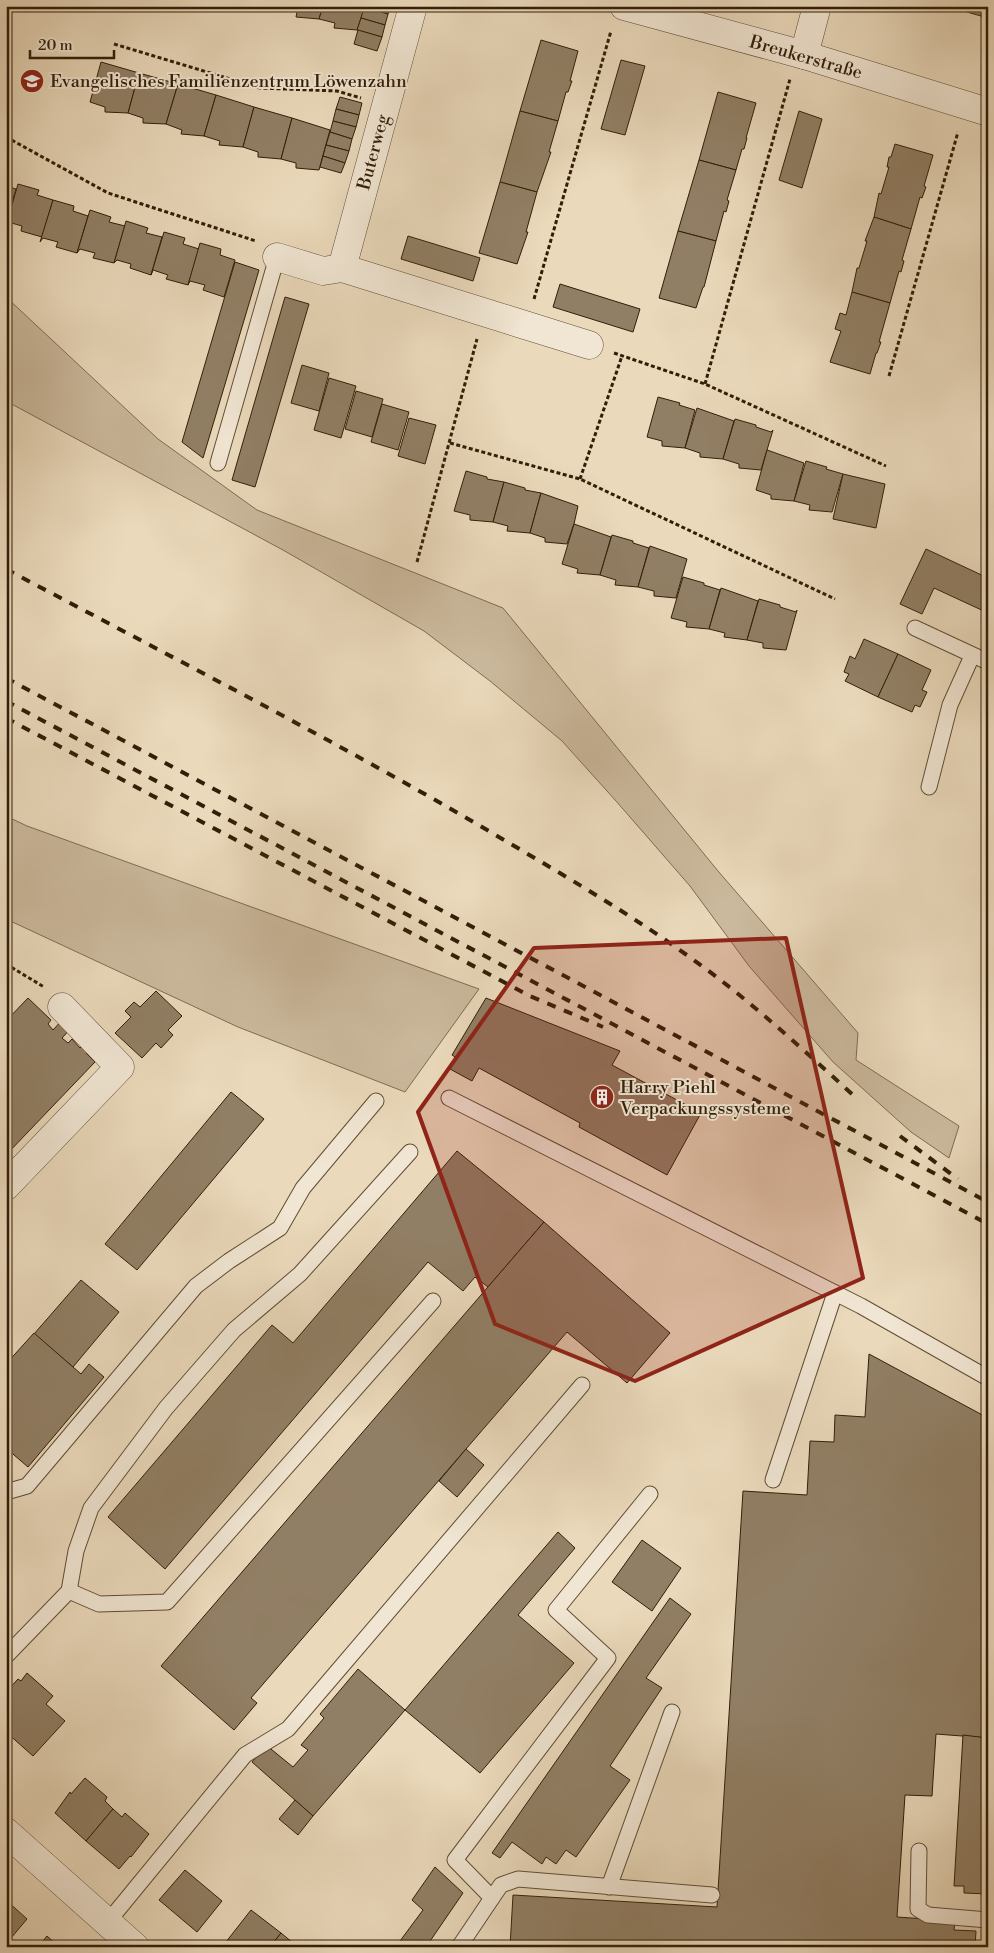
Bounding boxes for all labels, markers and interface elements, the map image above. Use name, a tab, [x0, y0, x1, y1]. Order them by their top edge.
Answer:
scale bar	[30, 28, 114, 60]
street label: Breukerstraße	[746, 30, 865, 85]
text: 20 m	[38, 36, 73, 55]
school or university icon: Evangelisches Familienzentrum Löwenzahn	[19, 68, 45, 94]
place label: Evangelisches Familienzentrum Löwenzahn	[50, 70, 407, 93]
street label: Buterweg	[352, 111, 395, 193]
place label: Harry Piehl Verpackungssysteme	[619, 1076, 791, 1120]
building icon: Harry Piehl Verpackungssysteme	[589, 1084, 615, 1110]

